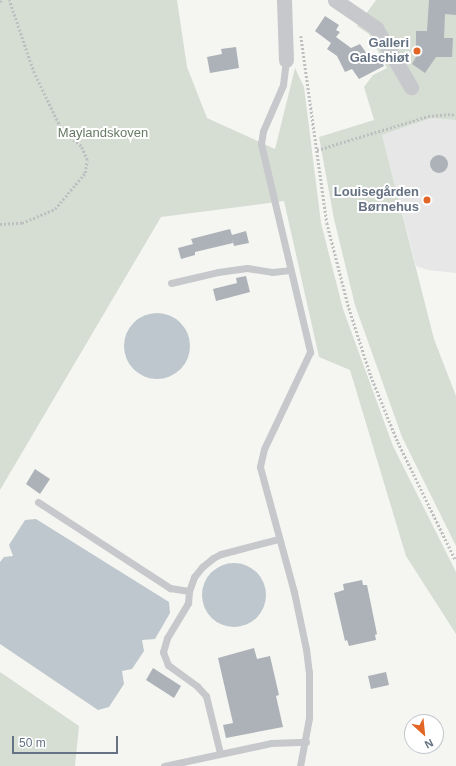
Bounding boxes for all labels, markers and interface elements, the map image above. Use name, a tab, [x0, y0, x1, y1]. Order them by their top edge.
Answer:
place label: Galleri Galschiøt	[350, 36, 409, 67]
marker: Galleri Galschiøt	[412, 46, 422, 56]
park label: Maylandskoven	[58, 125, 148, 141]
place label: Louisegården Børnehus	[334, 185, 419, 216]
marker: Louisegården Børnehus	[422, 195, 432, 205]
north arrow	[404, 714, 444, 754]
scale bar	[14, 728, 120, 754]
text: 50 m	[19, 736, 46, 750]
text: N	[423, 737, 435, 751]

